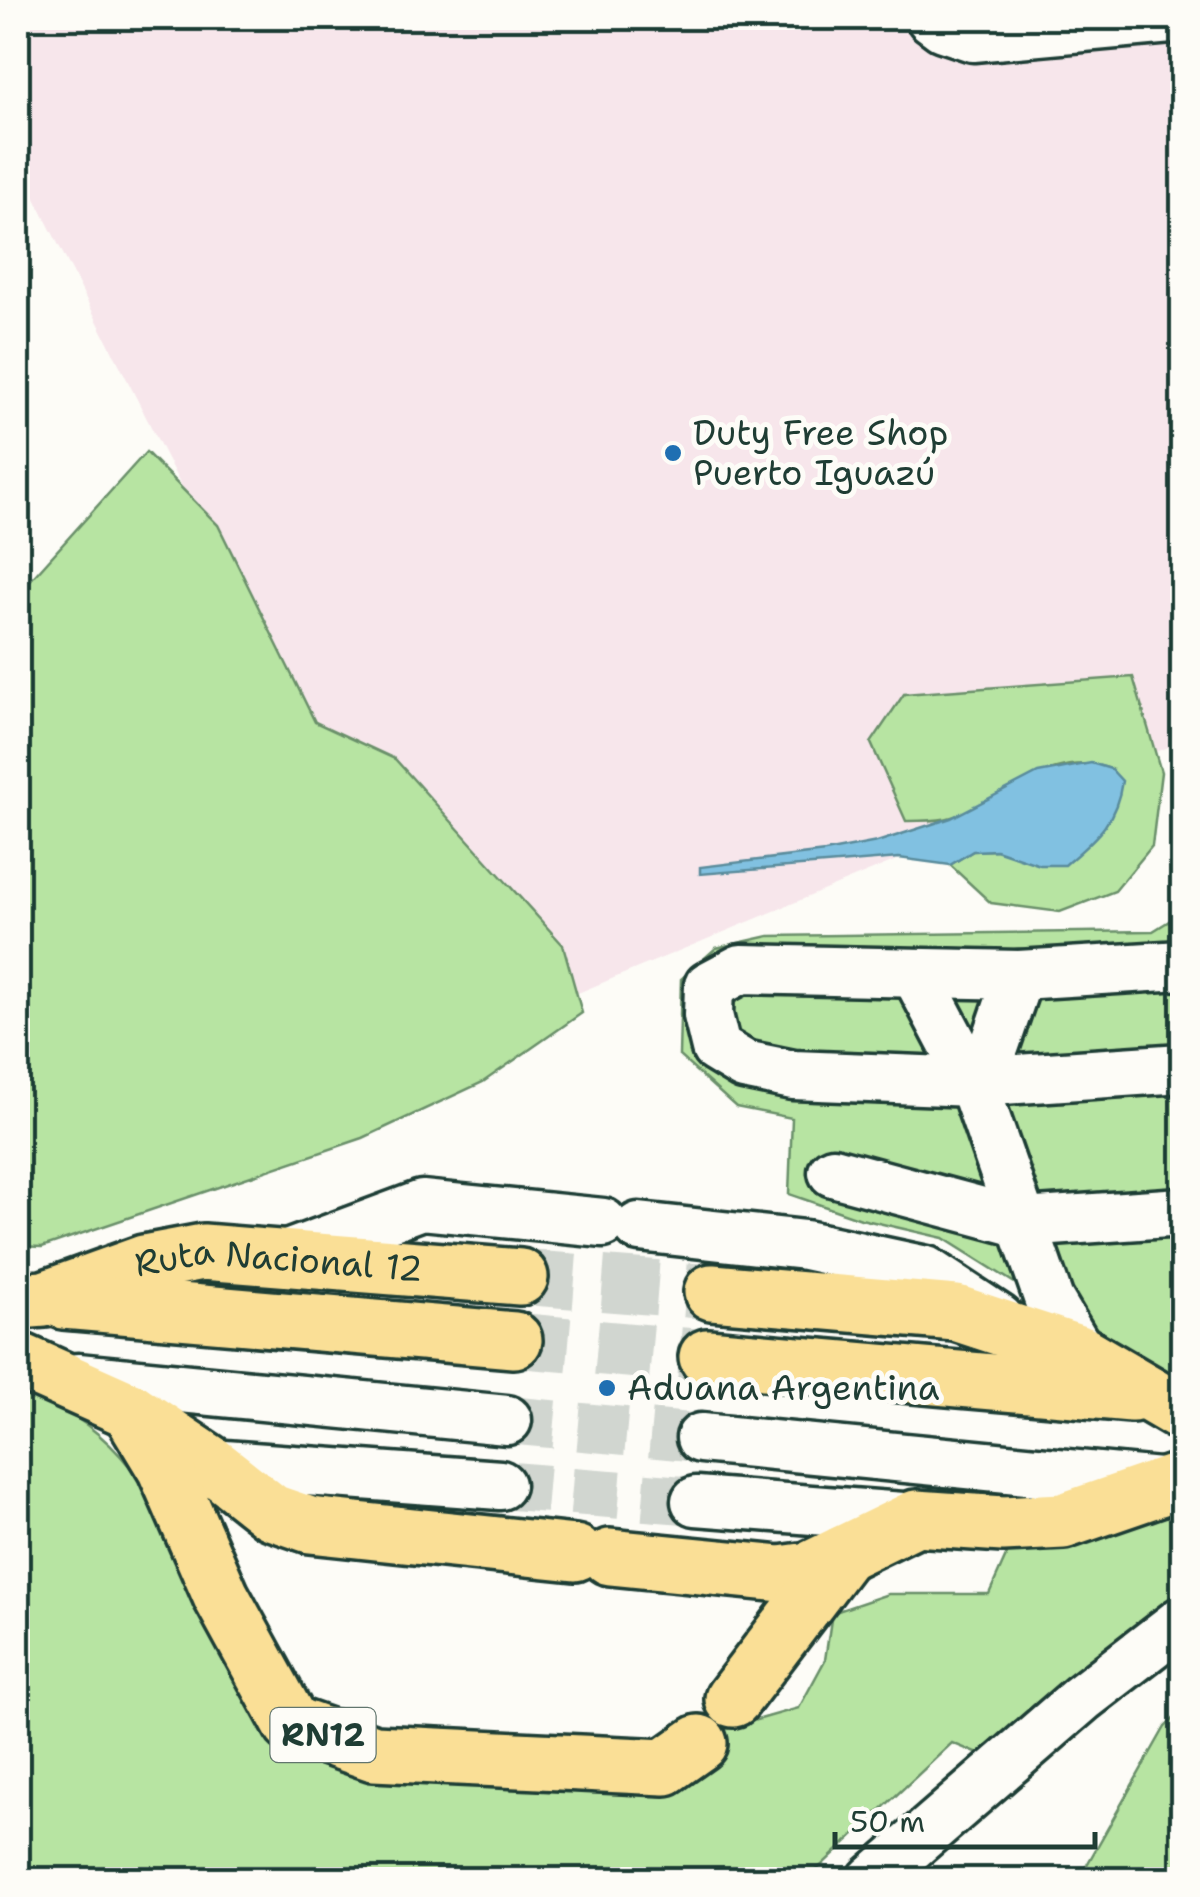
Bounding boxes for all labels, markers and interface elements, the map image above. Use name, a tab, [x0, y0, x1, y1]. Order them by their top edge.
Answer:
place label: Duty Free Shop Puerto Iguazú	[693, 409, 948, 496]
marker: Duty Free Shop Puerto Iguazú	[662, 442, 684, 464]
street label: Ruta Nacional 12	[131, 1226, 425, 1292]
place label: Aduana Argentina	[627, 1364, 940, 1411]
marker: Aduana Argentina	[596, 1377, 618, 1399]
road number: RN12	[270, 1708, 376, 1762]
scale bar	[835, 1787, 1095, 1849]
text: 50 m	[850, 1801, 925, 1842]

